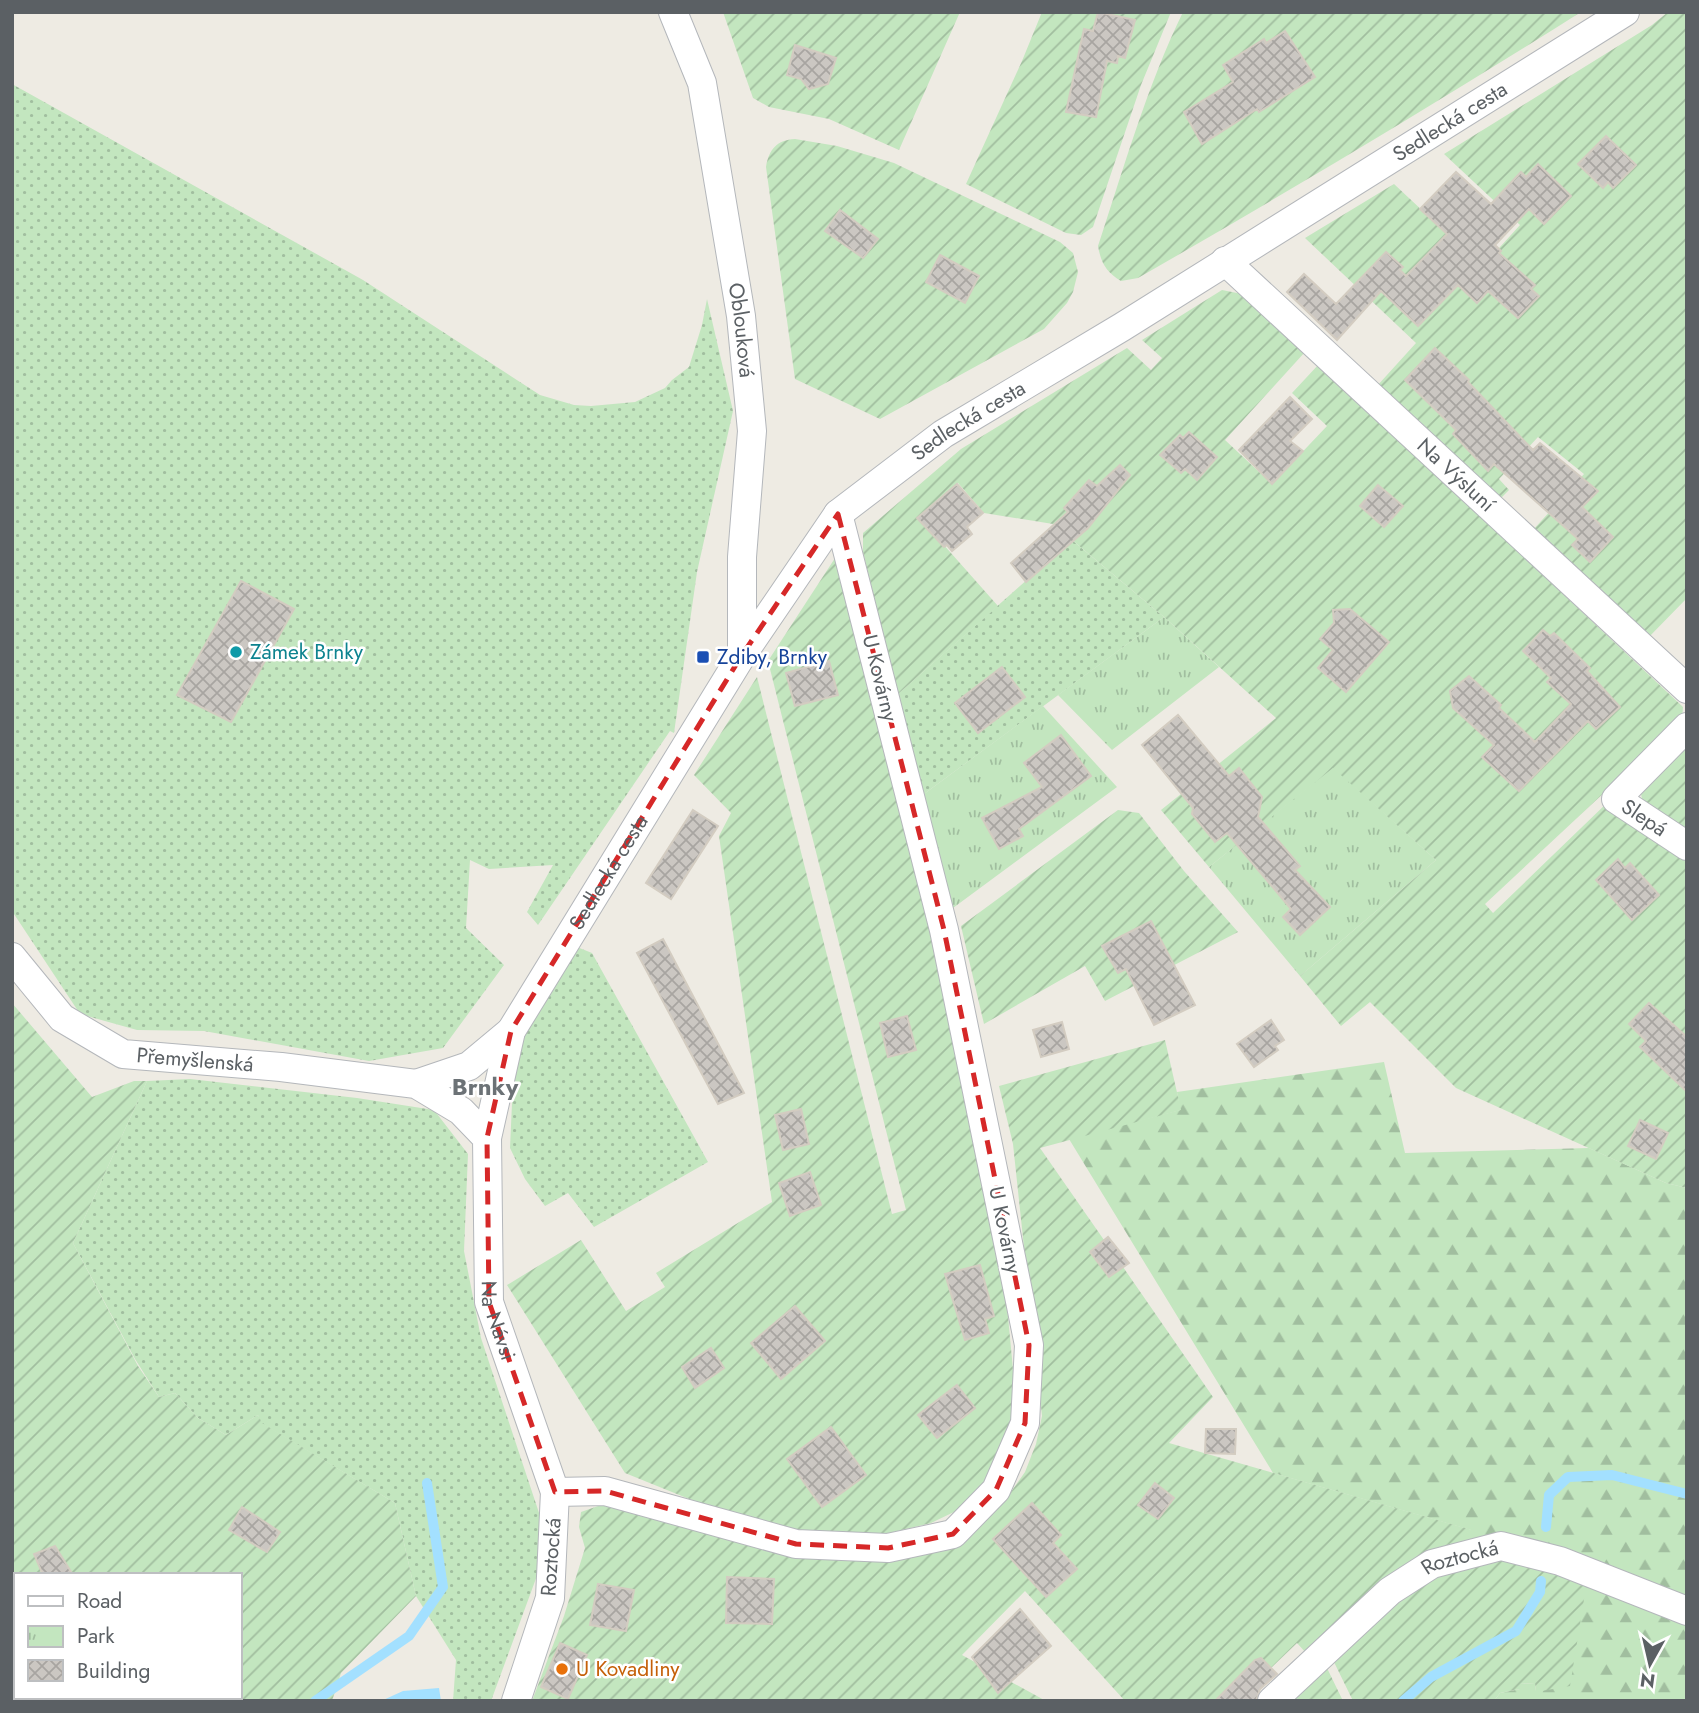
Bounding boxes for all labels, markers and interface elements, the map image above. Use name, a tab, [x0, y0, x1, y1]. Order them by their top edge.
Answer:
street label: Sedlecká cesta	[1387, 74, 1513, 169]
street label: Oblouková	[721, 280, 762, 379]
street label: Sedlecká cesta	[905, 373, 1031, 468]
street label: Na Výsluní	[1410, 431, 1503, 520]
street label: U Kovárny	[855, 631, 905, 725]
place label: Zámek Brnky	[250, 637, 364, 667]
place label: Zdiby, Brnky	[717, 642, 828, 672]
marker: Zámek Brnky	[228, 644, 244, 660]
marker: Zdiby, Brnky	[695, 649, 711, 665]
street label: Slepá	[1615, 792, 1673, 844]
street label: Sedlecká cesta	[562, 809, 655, 936]
street label: Přemyšlenská	[135, 1040, 255, 1080]
district label: Brnky	[452, 1069, 519, 1104]
street label: U Kovárny	[981, 1184, 1029, 1277]
street label: Na Návsi	[474, 1280, 523, 1364]
street label: Roztocká	[533, 1517, 569, 1597]
street label: Roztocká	[1415, 1532, 1502, 1582]
legend	[14, 1573, 242, 1699]
text: Road	[77, 1586, 122, 1616]
text: Park	[77, 1621, 115, 1651]
north arrow	[1615, 1629, 1685, 1699]
place label: U Kovadliny	[576, 1654, 680, 1684]
text: Building	[77, 1656, 150, 1686]
marker: U Kovadliny	[554, 1661, 570, 1677]
text: N	[1638, 1666, 1657, 1695]

